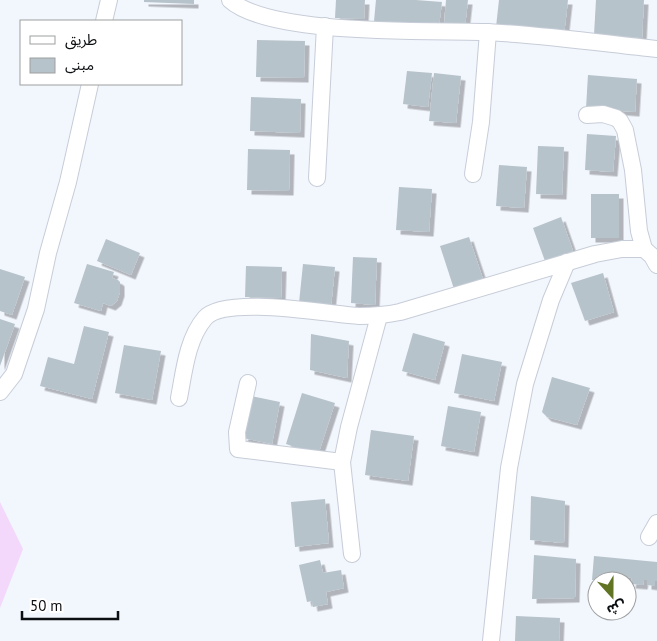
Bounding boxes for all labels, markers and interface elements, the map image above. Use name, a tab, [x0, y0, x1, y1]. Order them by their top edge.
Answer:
legend	[20, 20, 182, 85]
text: طريق	[65, 30, 97, 50]
text: مبنى	[65, 55, 94, 74]
north arrow	[587, 571, 637, 621]
scale bar	[22, 588, 119, 620]
text: 50 m	[30, 596, 63, 615]
text: ش	[604, 596, 629, 620]

